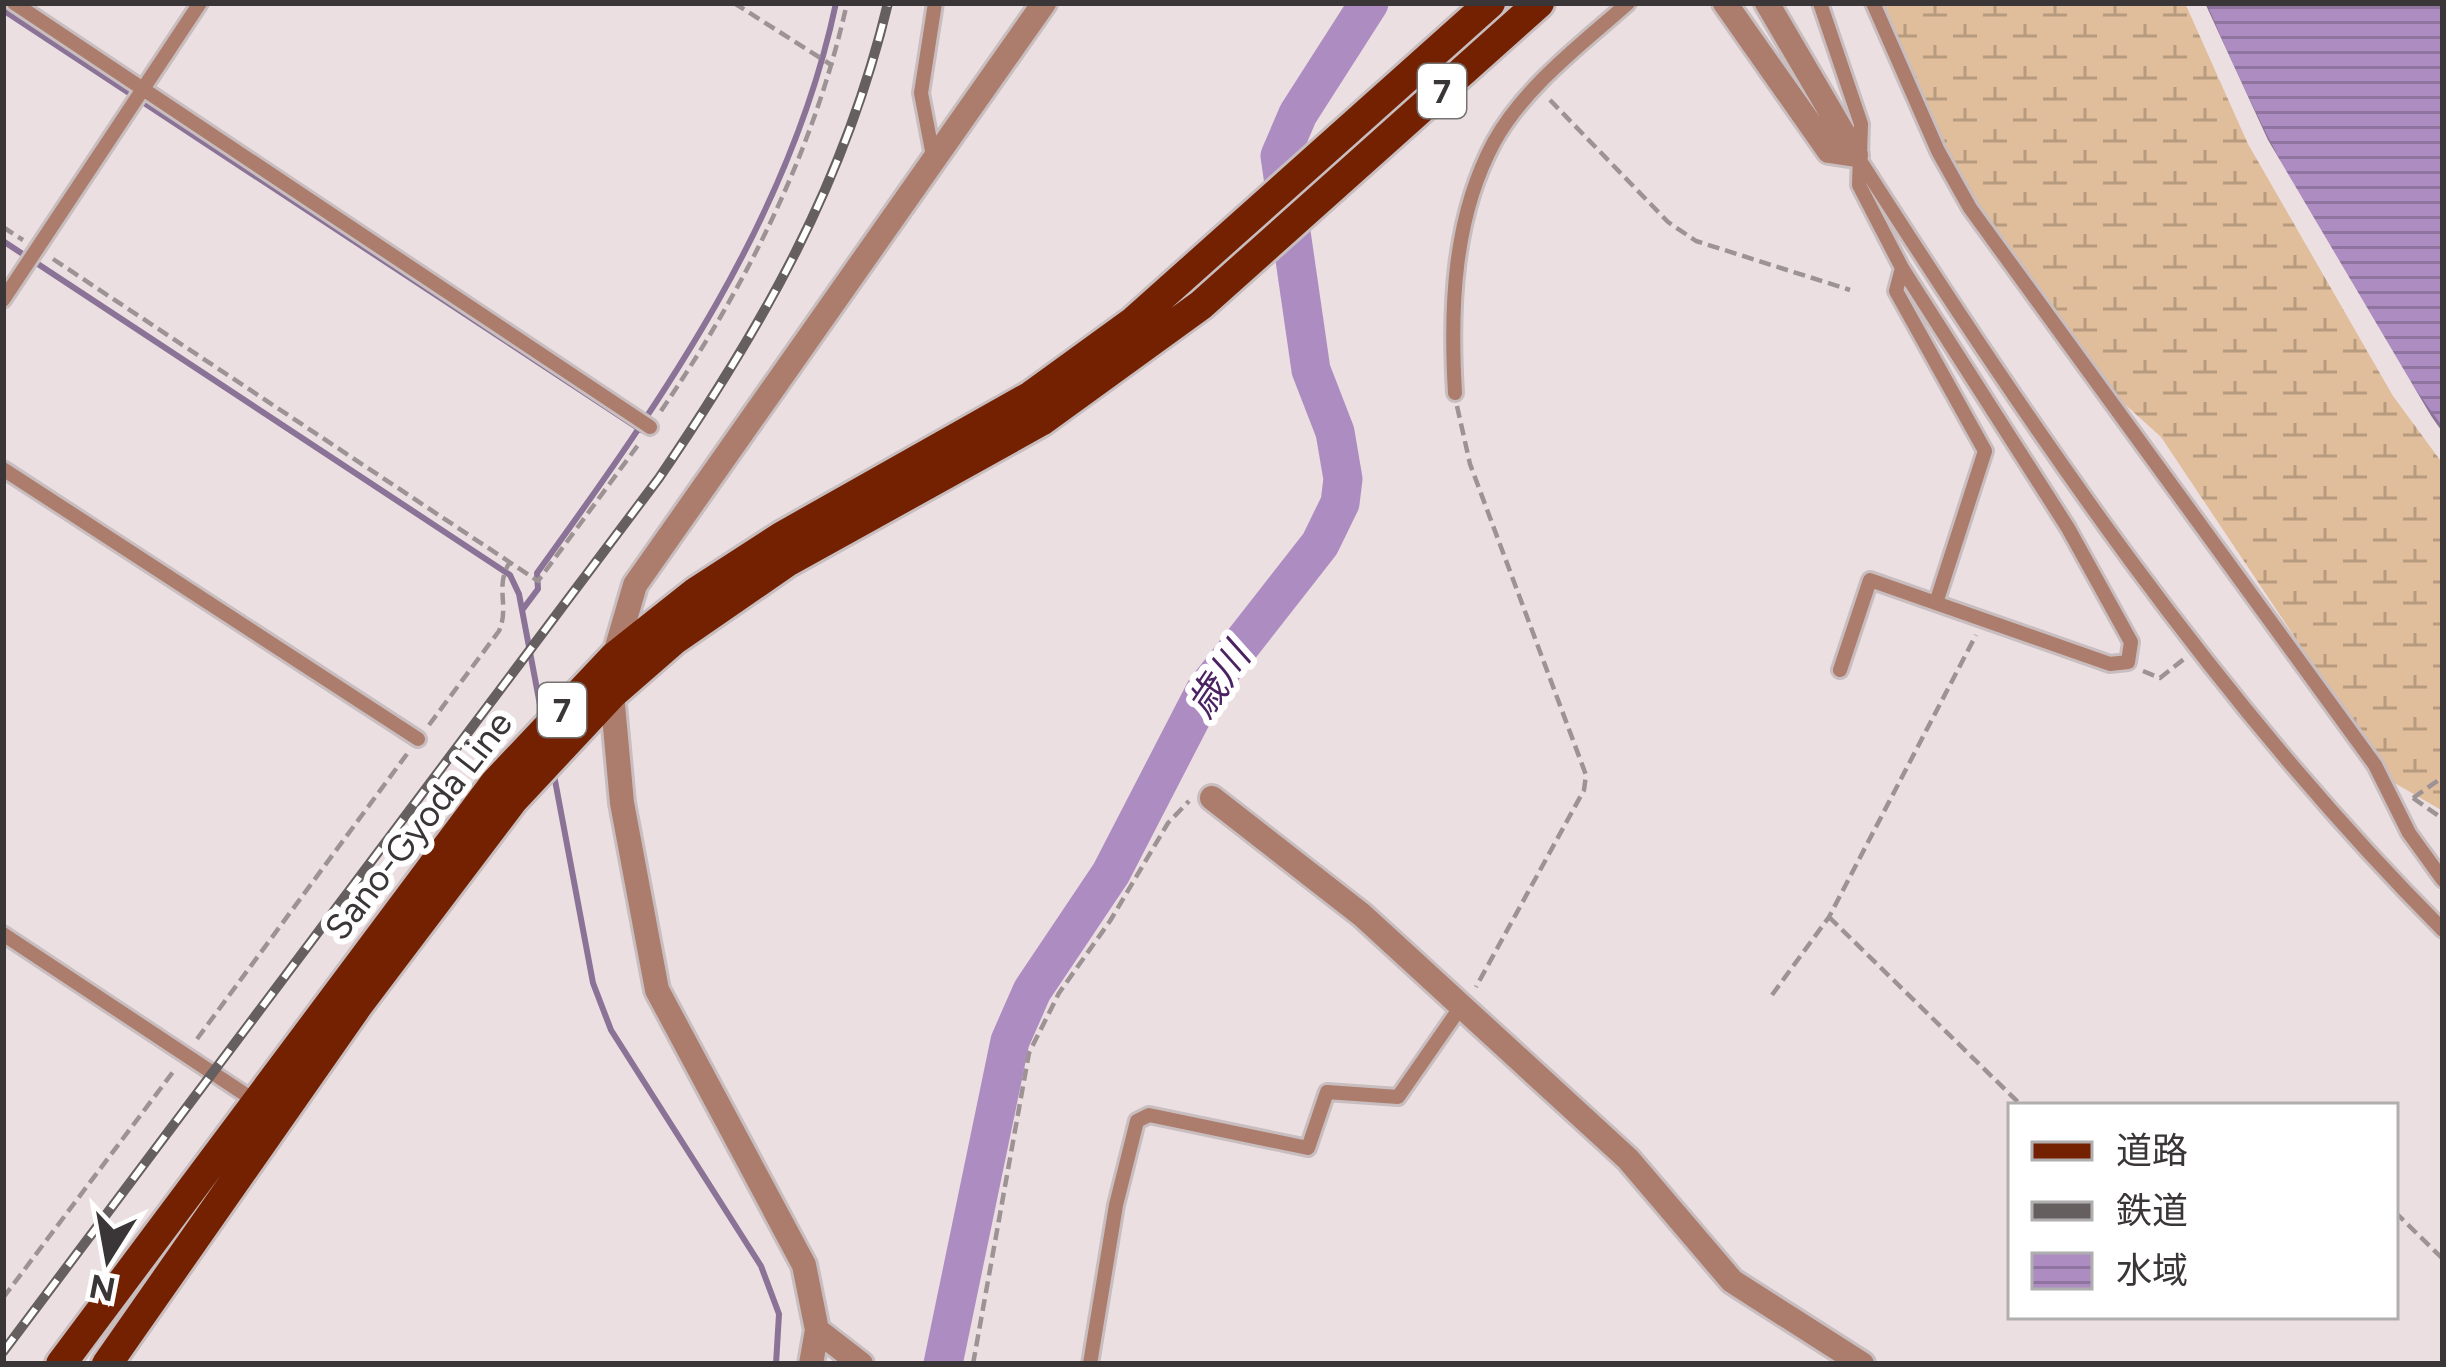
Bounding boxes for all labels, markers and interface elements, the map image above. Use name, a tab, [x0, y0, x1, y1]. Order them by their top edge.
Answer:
road number: 7	[1418, 64, 1466, 118]
water label: 歳川	[1177, 631, 1262, 726]
road number: 7	[538, 683, 586, 737]
street label: Sano-Gyoda Line	[316, 702, 521, 948]
legend	[2008, 1103, 2398, 1319]
text: 道路	[2116, 1129, 2188, 1172]
text: 鉄道	[2116, 1189, 2188, 1232]
north arrow	[48, 1199, 168, 1319]
text: 水域	[2116, 1249, 2188, 1292]
text: N	[86, 1266, 119, 1310]

